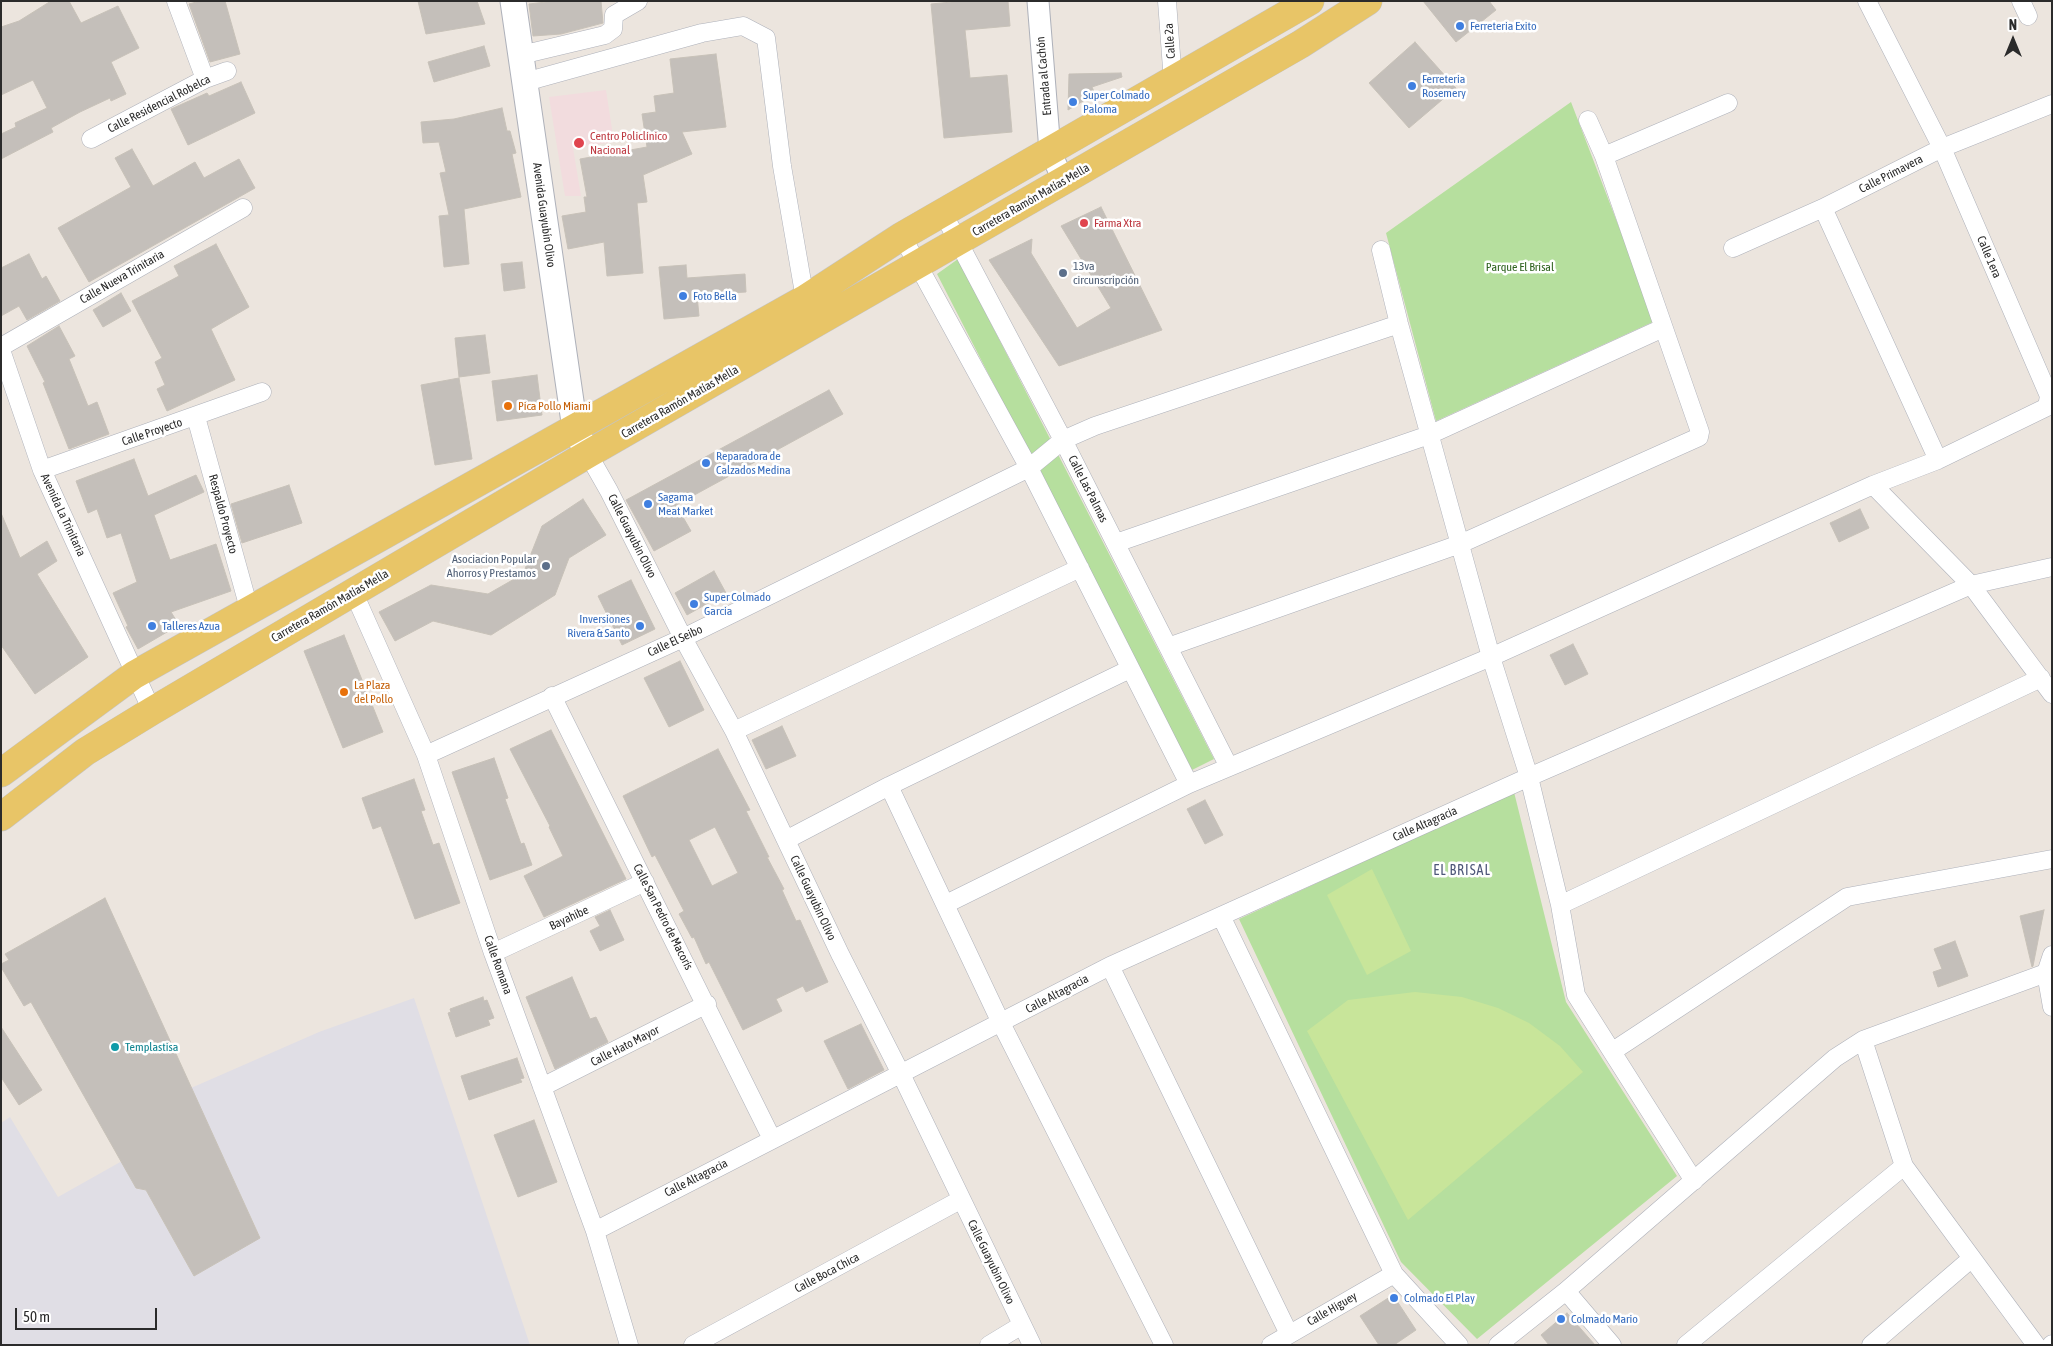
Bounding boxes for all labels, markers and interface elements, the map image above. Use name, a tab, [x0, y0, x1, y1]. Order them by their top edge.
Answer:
north arrow	[1988, 15, 2038, 65]
text: N	[2009, 17, 2017, 33]
place label: Ferreteria Exito	[1470, 19, 1537, 33]
marker: Ferreteria Exito	[1454, 20, 1466, 32]
street label: Calle 2a	[1162, 23, 1178, 59]
street label: Entrada al Cachón	[1033, 36, 1055, 116]
street label: Calle Residencial Robelca	[105, 72, 213, 136]
place label: Ferreteria Rosemery	[1422, 72, 1466, 100]
marker: Ferreteria Rosemery	[1406, 80, 1418, 92]
place label: Super Colmado Paloma	[1083, 88, 1150, 116]
marker: Super Colmado Paloma	[1067, 96, 1079, 108]
place label: Centro Policlínico Nacional	[590, 129, 667, 157]
marker: Centro Policlínico Nacional	[572, 136, 586, 150]
street label: Calle Primavera	[1857, 152, 1925, 196]
street label: Carretera Ramón Matías Mella	[970, 161, 1092, 239]
street label: Avenida Guayubín Olivo	[530, 162, 558, 268]
place label: Farma Xtra	[1094, 216, 1141, 230]
marker: Farma Xtra	[1078, 217, 1090, 229]
street label: Calle 1era	[1974, 234, 2004, 280]
street label: Calle Nueva Trinitaria	[77, 247, 167, 307]
place label: 13va circunscripción	[1073, 259, 1139, 287]
park label: Parque El Brisal	[1486, 260, 1554, 274]
marker: 13va circunscripción	[1057, 267, 1069, 279]
place label: Foto Bella	[693, 289, 737, 303]
marker: Foto Bella	[677, 290, 689, 302]
street label: Carretera Ramón Matías Mella	[619, 363, 741, 441]
place label: Pica Pollo Miami	[518, 399, 591, 413]
marker: Pica Pollo Miami	[502, 400, 514, 412]
street label: Calle Proyecto	[120, 415, 184, 449]
place label: Reparadora de Calzados Medina	[716, 449, 791, 477]
street label: Calle Las Palmas	[1065, 453, 1111, 525]
marker: Reparadora de Calzados Medina	[700, 457, 712, 469]
street label: Avenida La Trinitaria	[37, 471, 89, 559]
street label: Respaldo Proyecto	[205, 473, 241, 555]
place label: Sagama Meat Market	[658, 490, 713, 518]
street label: Calle Guayubin Olivo	[605, 492, 659, 580]
marker: Sagama Meat Market	[642, 498, 654, 510]
place label: Asociacion Popular Ahorros y Prestamos	[447, 552, 536, 580]
marker: Asociacion Popular Ahorros y Prestamos	[540, 560, 552, 572]
street label: Carretera Ramón Matías Mella	[269, 567, 391, 645]
place label: Super Colmado Garcia	[704, 590, 771, 618]
marker: Super Colmado Garcia	[688, 598, 700, 610]
place label: Inversiones Rivera & Santo	[567, 612, 630, 640]
place label: Talleres Azua	[162, 619, 220, 633]
marker: Talleres Azua	[146, 620, 158, 632]
marker: Inversiones Rivera & Santo	[634, 620, 646, 632]
street label: Calle El Seibo	[645, 622, 705, 660]
place label: La Plaza del Pollo	[354, 678, 393, 706]
marker: La Plaza del Pollo	[338, 686, 350, 698]
street label: Calle Altagracia	[1390, 803, 1460, 845]
street label: Calle Guayubin Olivo	[787, 853, 839, 943]
street label: Calle San Pedro de Macorís	[630, 862, 696, 972]
district label: EL BRISAL	[1432, 863, 1492, 879]
street label: Bayahibe	[547, 903, 591, 933]
street label: Calle Romana	[481, 934, 515, 996]
street label: Calle Altagracia	[1023, 971, 1091, 1017]
street label: Calle Hato Mayor	[588, 1023, 662, 1069]
place label: Templastisa	[125, 1040, 178, 1054]
marker: Templastisa	[109, 1041, 121, 1053]
street label: Calle Altagracia	[662, 1156, 730, 1200]
street label: Calle Guayubin Olivo	[964, 1217, 1018, 1307]
street label: Calle Boca Chica	[792, 1250, 862, 1296]
street label: Calle Higuey	[1304, 1289, 1360, 1329]
place label: Colmado El Play	[1404, 1291, 1475, 1305]
marker: Colmado El Play	[1388, 1292, 1400, 1304]
scale bar	[18, 1298, 160, 1330]
text: 50 m	[23, 1308, 50, 1325]
place label: Colmado Mario	[1571, 1312, 1638, 1326]
marker: Colmado Mario	[1555, 1313, 1567, 1325]

